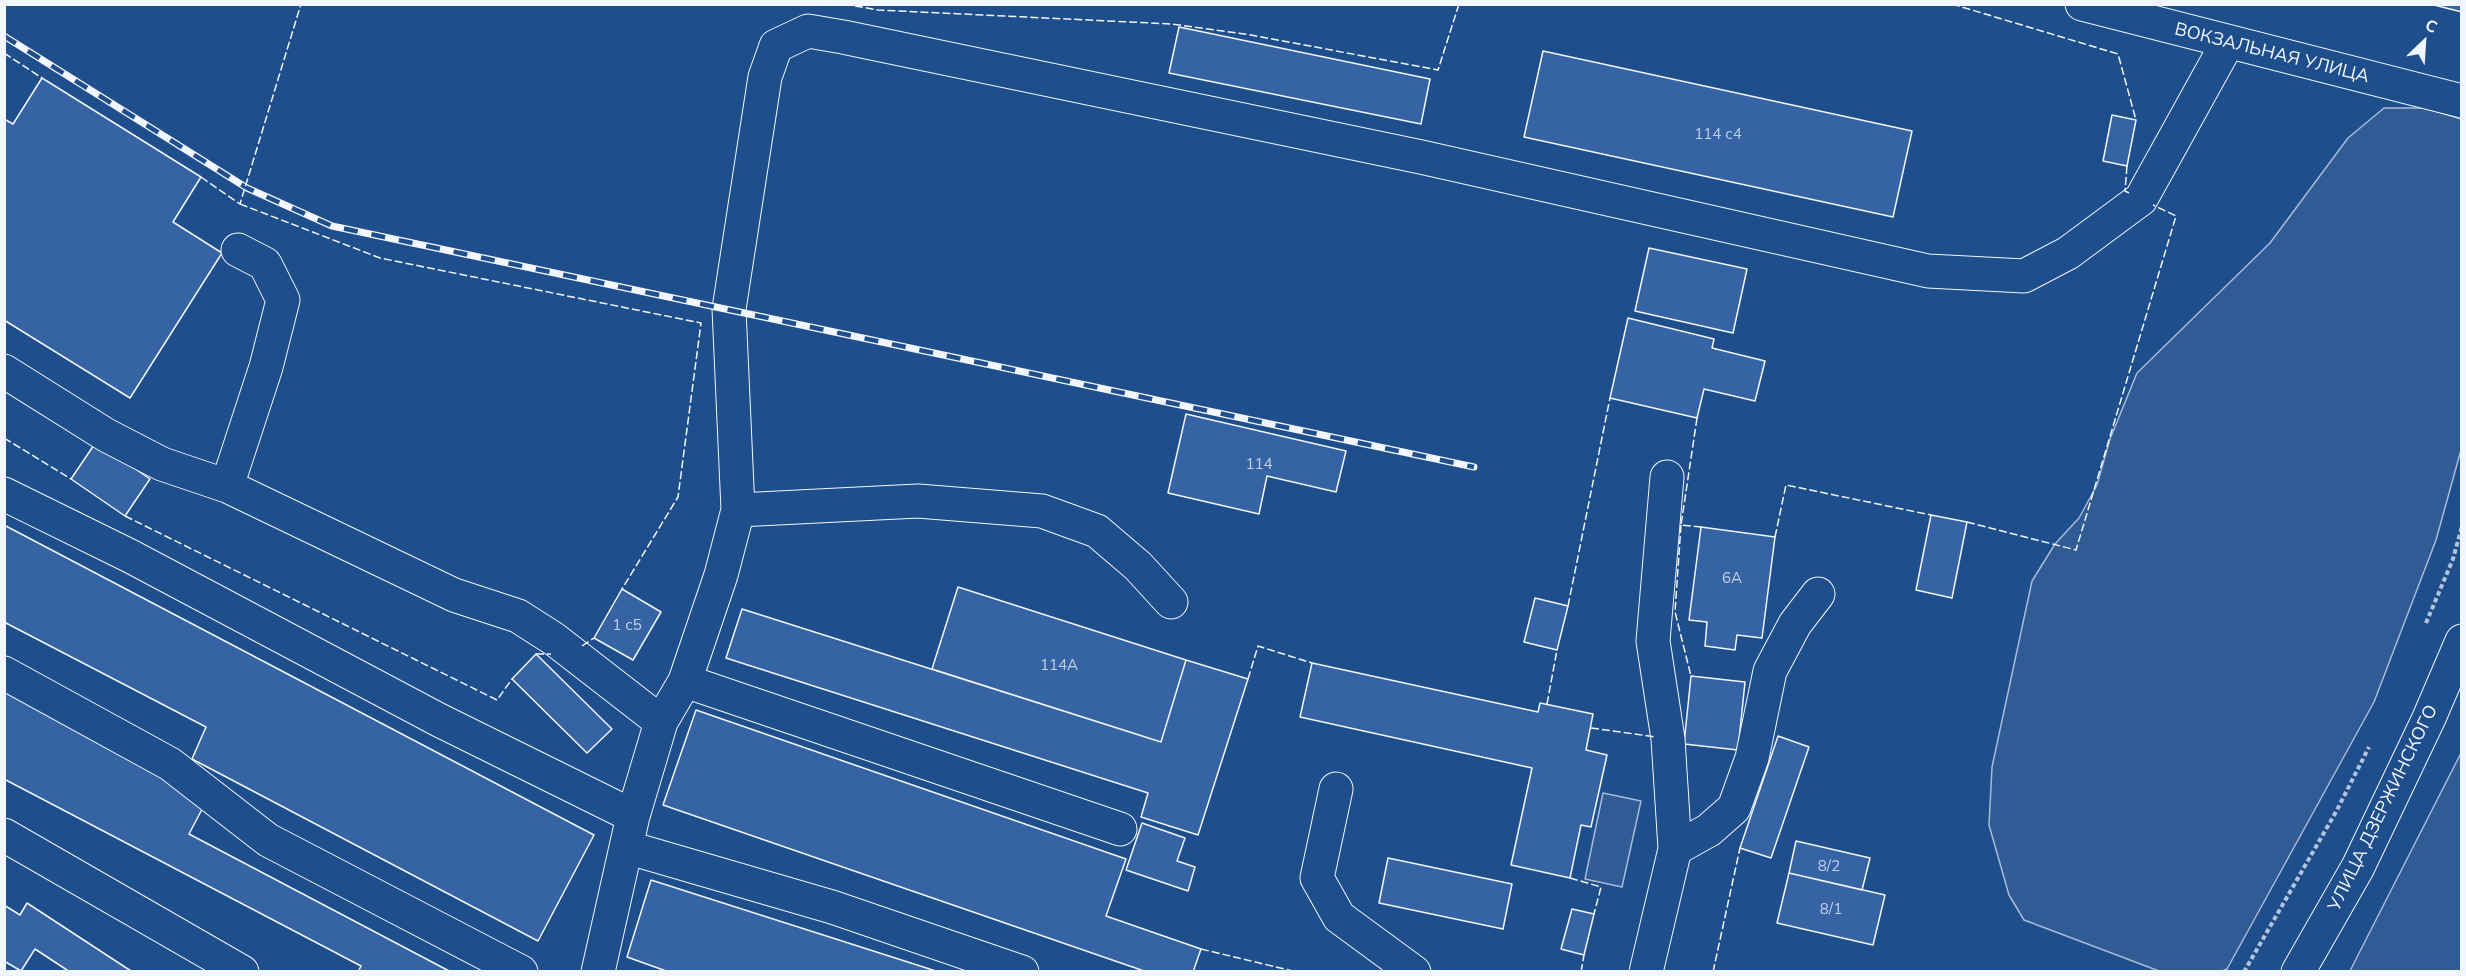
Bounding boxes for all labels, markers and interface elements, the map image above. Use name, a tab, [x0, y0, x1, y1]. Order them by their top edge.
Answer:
north arrow	[2394, 12, 2454, 72]
text: С	[2422, 14, 2441, 37]
street label: ВОКЗАЛЬНАЯ УЛИЦА	[2172, 18, 2372, 88]
house number: 114 с4	[1694, 125, 1742, 143]
house number: 114	[1246, 455, 1272, 473]
house number: 6А	[1722, 569, 1742, 587]
house number: 1 с5	[612, 616, 642, 634]
house number: 114А	[1040, 656, 1078, 674]
street label: УЛИЦА ДЗЕРЖИНСКОГО	[2324, 701, 2442, 915]
house number: 8/2	[1818, 857, 1840, 875]
house number: 8/1	[1820, 900, 1842, 918]

